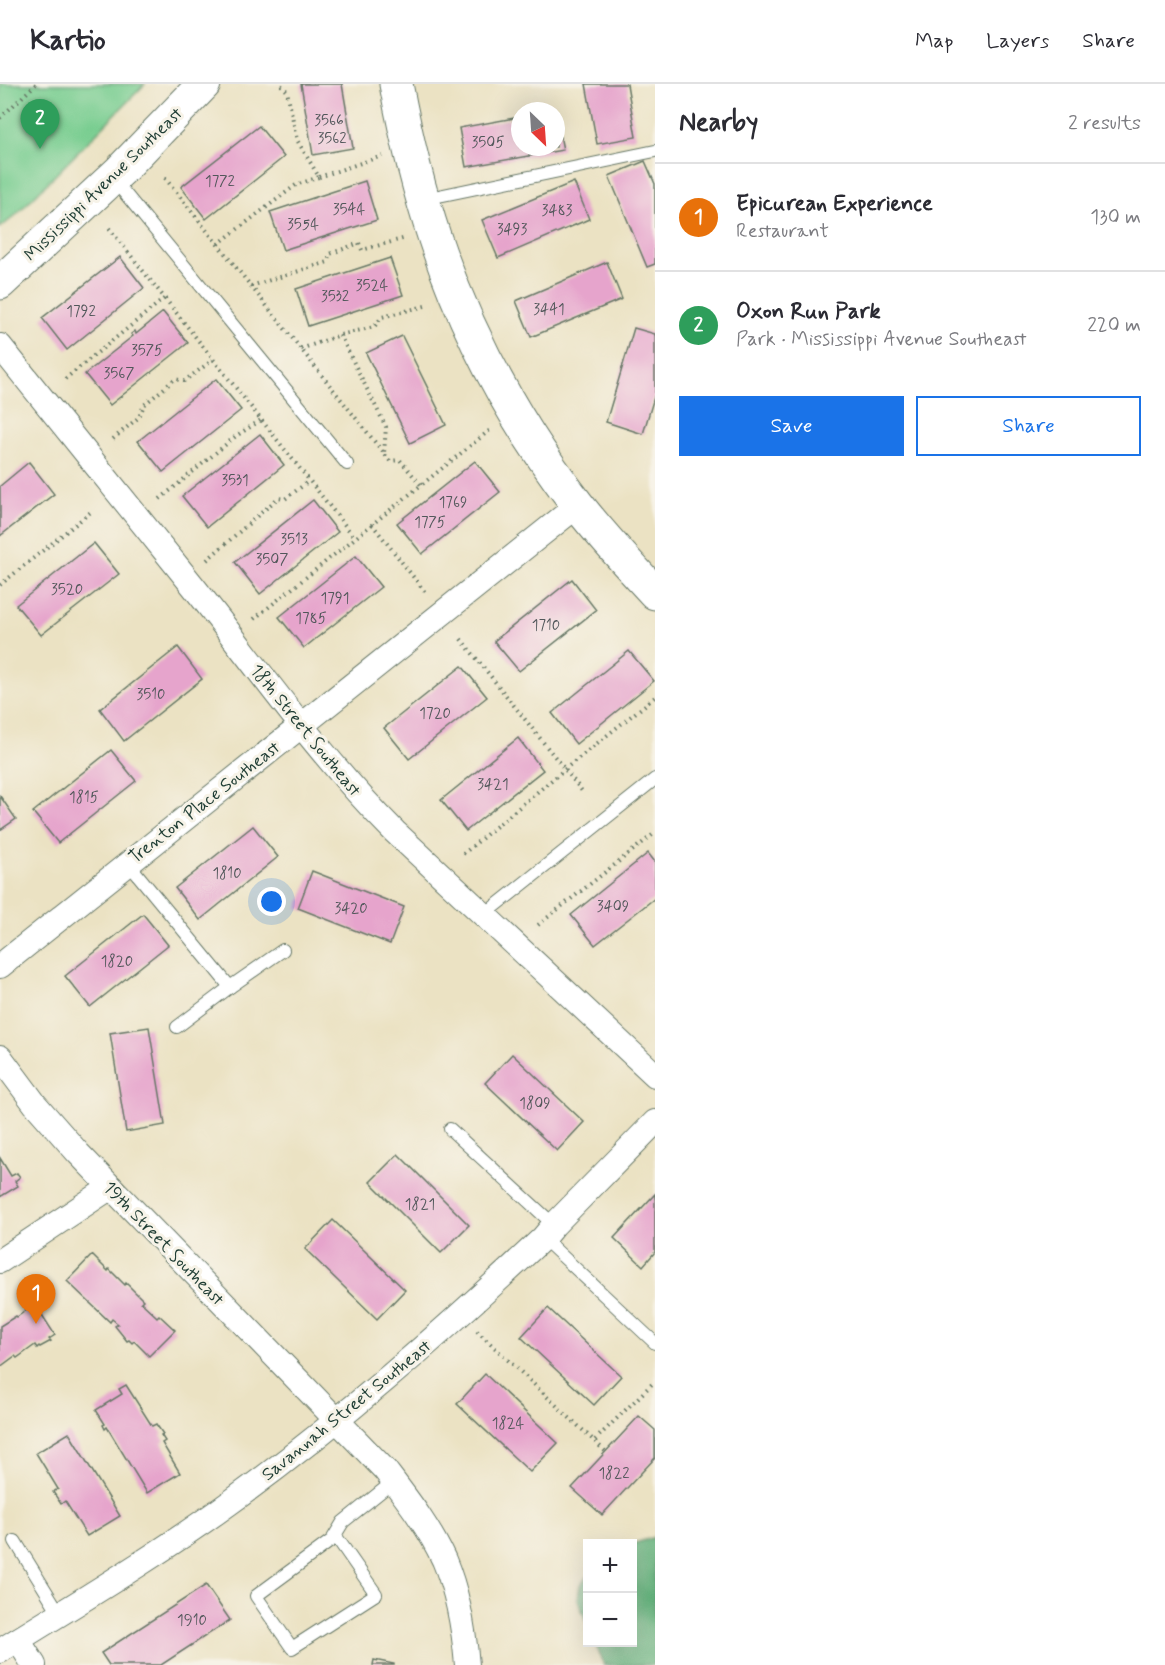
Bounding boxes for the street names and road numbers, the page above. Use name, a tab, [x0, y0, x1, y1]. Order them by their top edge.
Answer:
street label: Mississippi Avenue Southeast	[19, 102, 189, 267]
street label: 18th Street Southeast	[244, 659, 366, 802]
street label: Trenton Place Southeast	[124, 736, 286, 869]
street label: 19th Street Southeast	[97, 1176, 230, 1312]
street label: Savannah Street Southeast	[257, 1334, 437, 1487]

